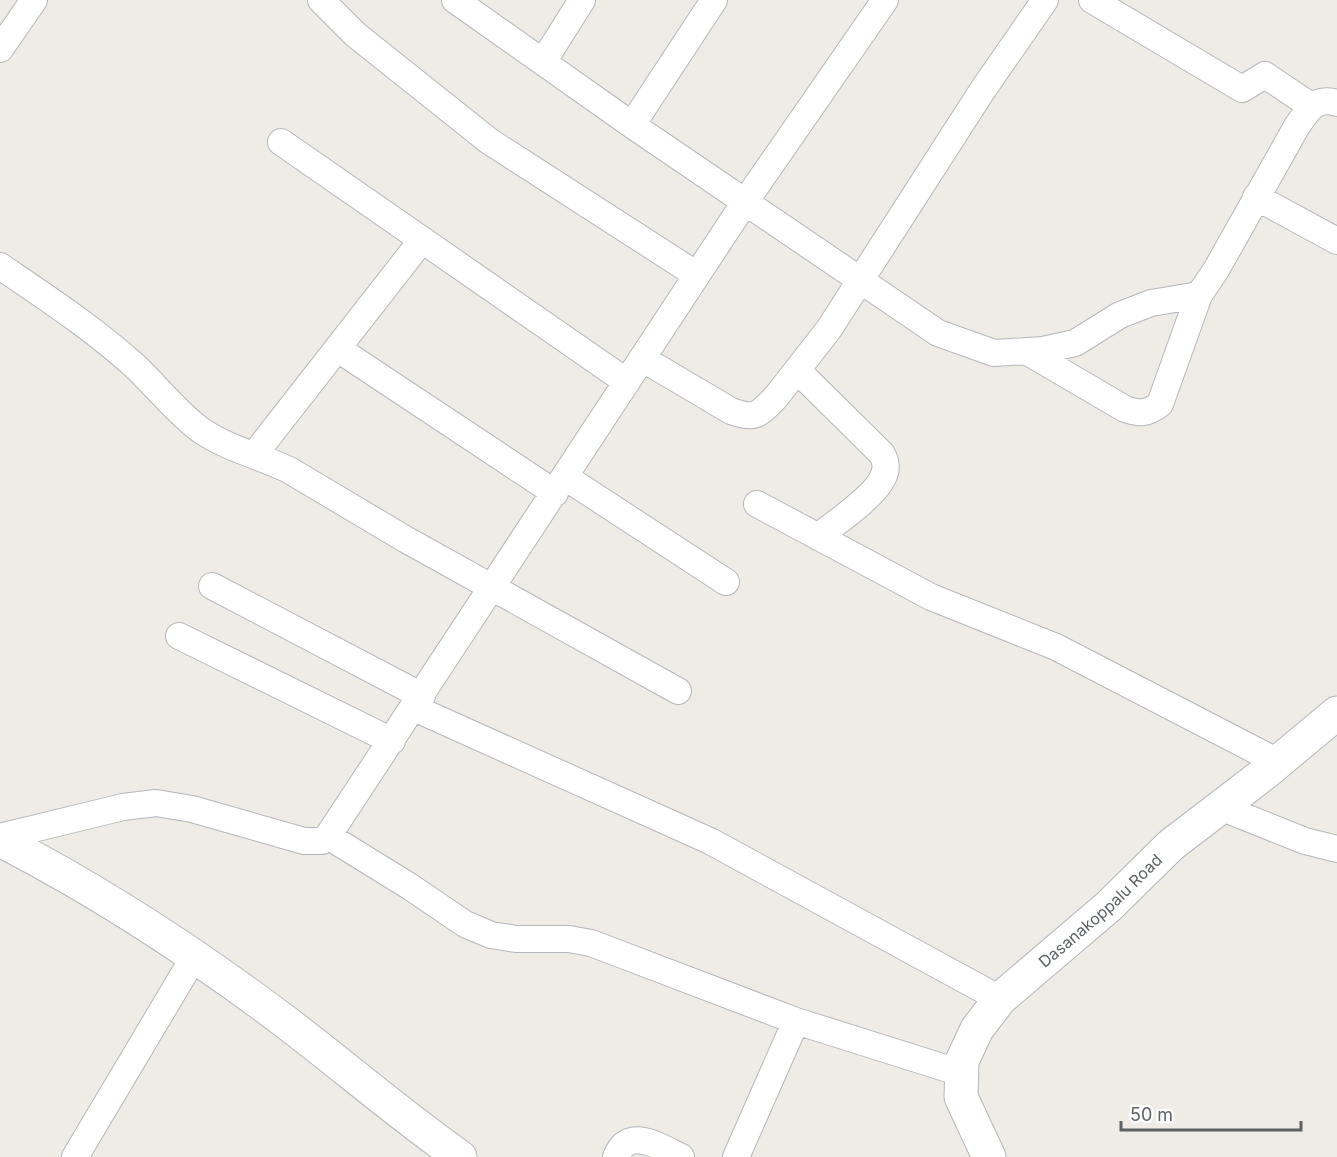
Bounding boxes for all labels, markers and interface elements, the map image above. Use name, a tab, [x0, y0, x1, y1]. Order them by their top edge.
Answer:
street label: Dasanakoppalu Road	[1034, 850, 1166, 972]
scale bar	[1121, 1094, 1301, 1132]
text: 50 m	[1130, 1104, 1173, 1125]

